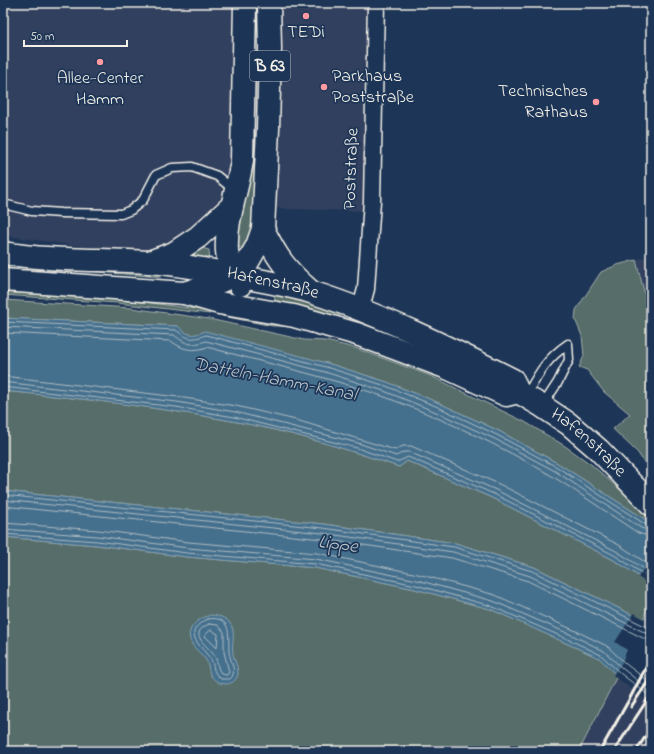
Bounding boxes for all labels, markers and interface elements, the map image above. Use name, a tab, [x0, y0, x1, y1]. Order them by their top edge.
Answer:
marker: TEDi	[301, 11, 311, 21]
place label: TEDi	[287, 20, 325, 46]
scale bar	[24, 22, 127, 48]
text: 50 m	[30, 28, 54, 46]
road number: B 63	[250, 51, 290, 81]
marker: Allee-Center Hamm	[95, 57, 105, 67]
place label: Parkhaus Poststraße	[332, 64, 415, 111]
place label: Allee-Center Hamm	[57, 66, 144, 113]
place label: Technisches Rathaus	[498, 79, 588, 126]
marker: Parkhaus Poststraße	[319, 82, 329, 92]
marker: Technisches Rathaus	[591, 97, 601, 107]
street label: Poststraße	[338, 127, 366, 210]
street label: Hafenstraße	[225, 261, 323, 307]
water label: Datteln-Hamm-Kanal	[191, 351, 361, 410]
street label: Hafenstraße	[545, 402, 633, 484]
water label: Lippe	[316, 529, 361, 561]

